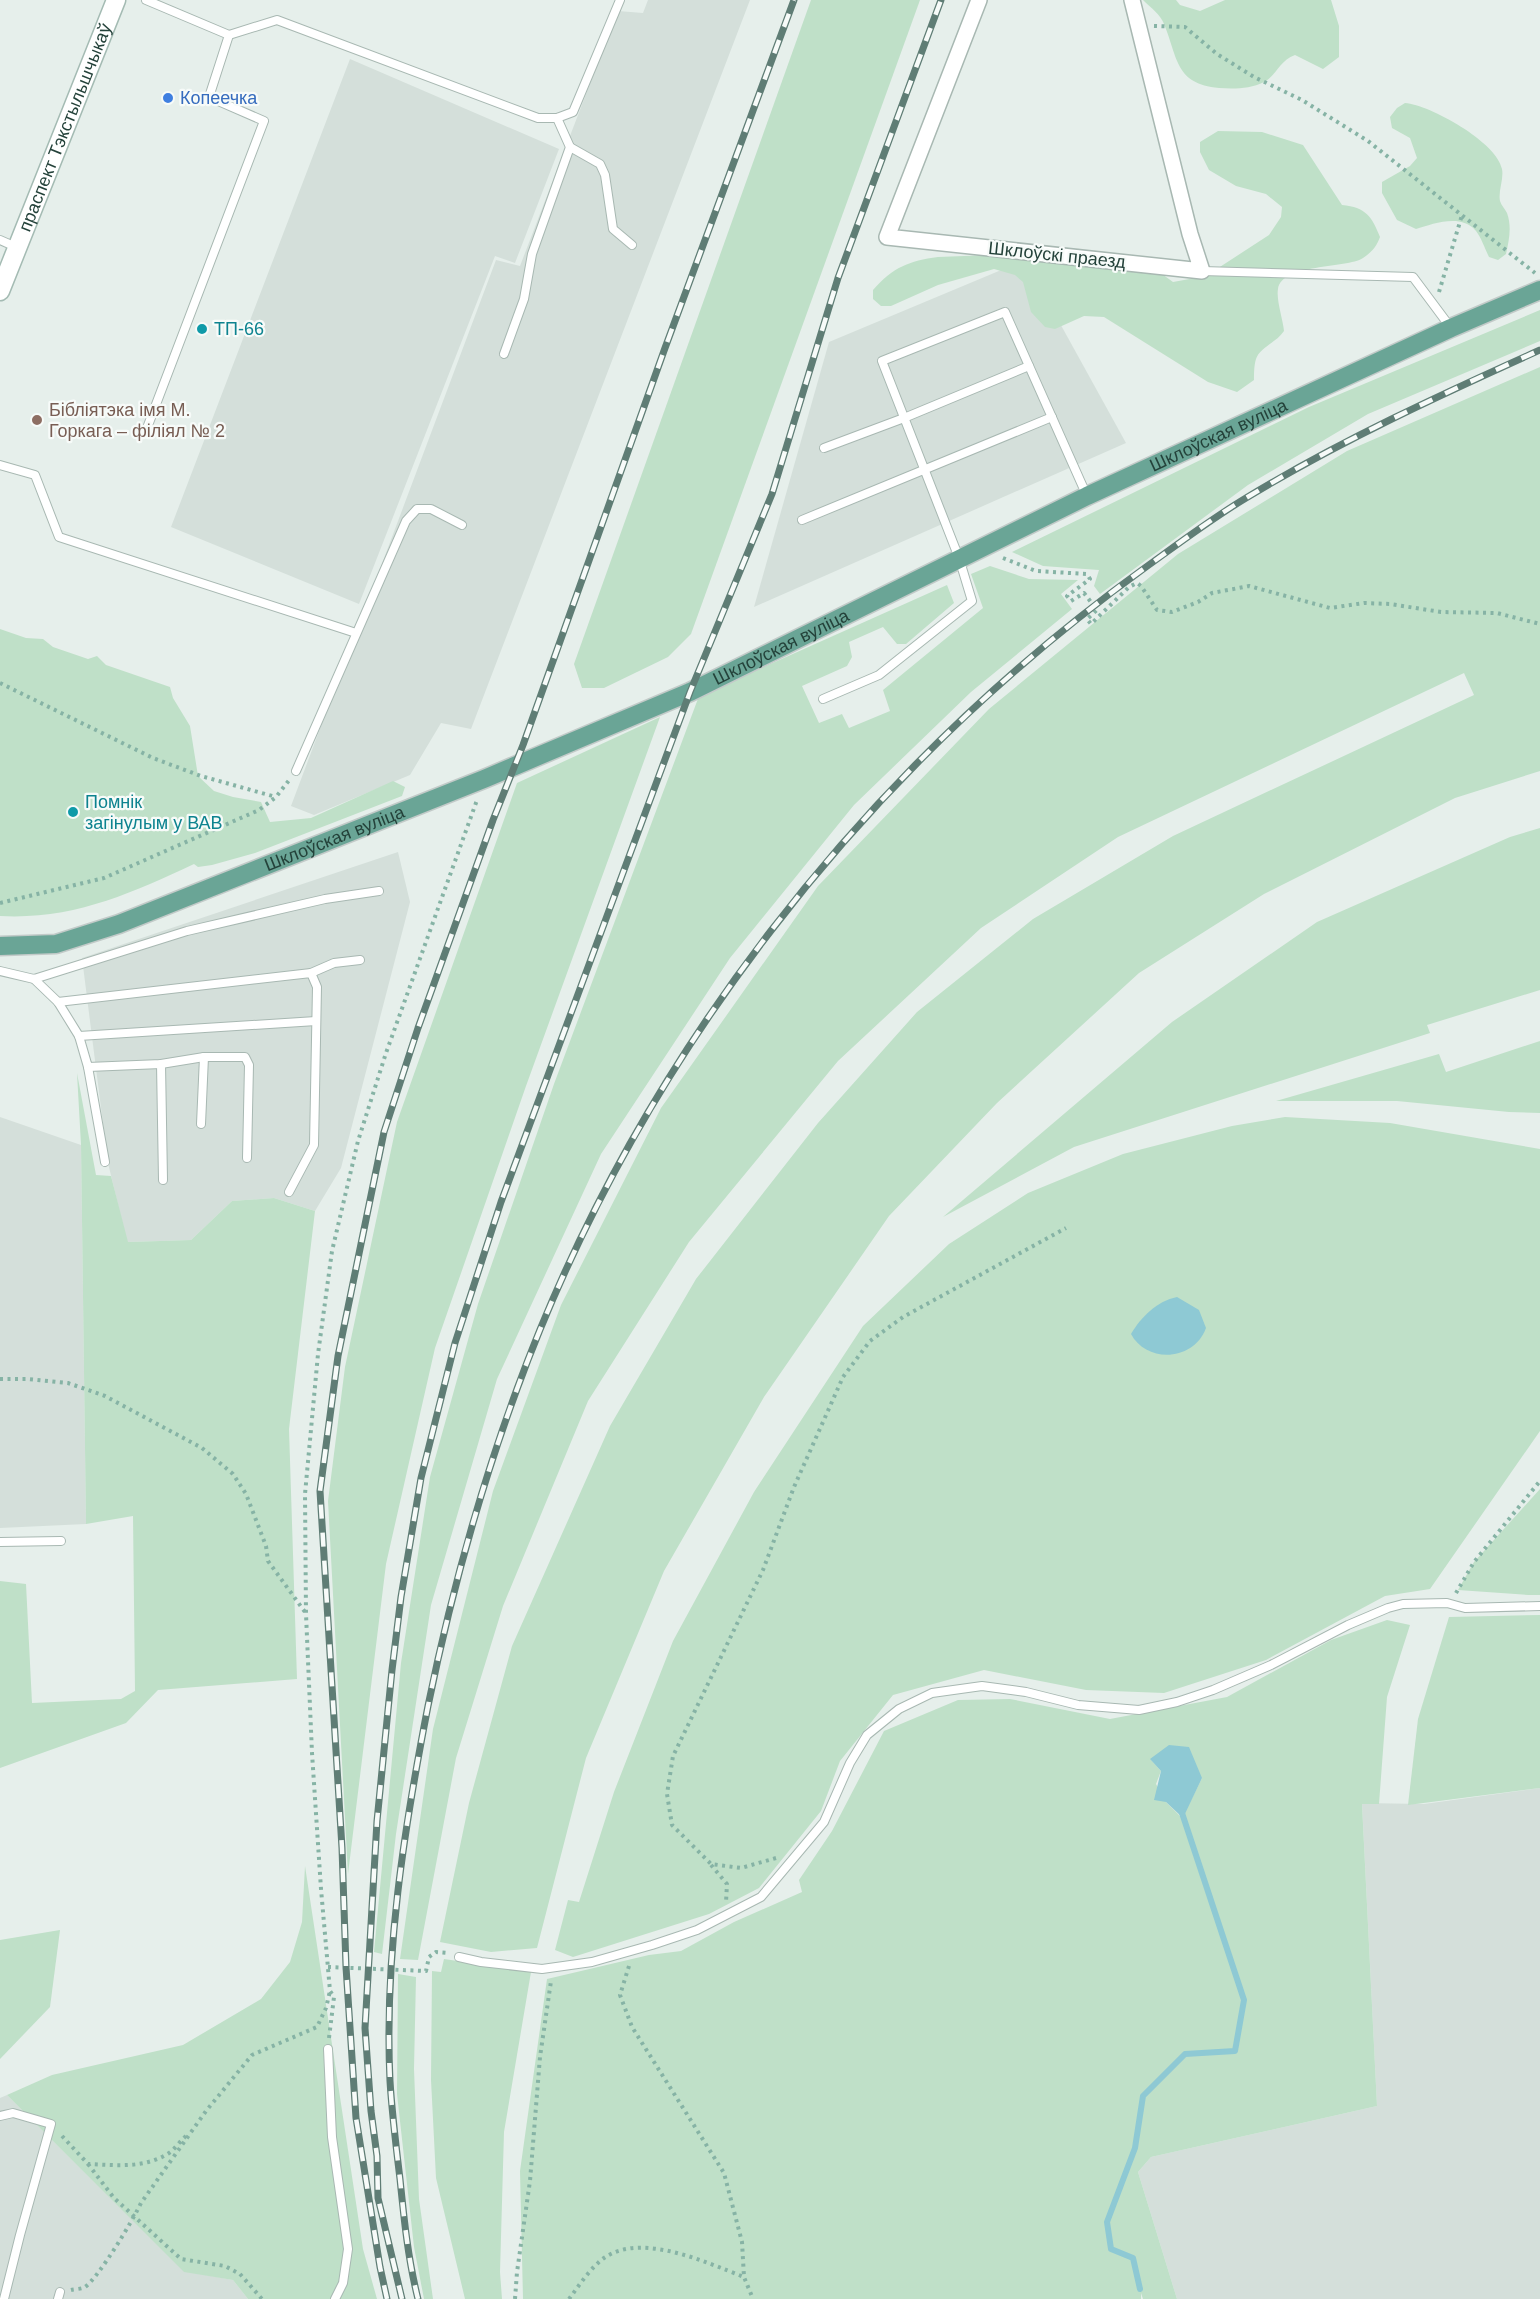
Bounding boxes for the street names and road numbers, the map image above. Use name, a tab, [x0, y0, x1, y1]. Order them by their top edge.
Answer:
street label: праспект Тэкстыльшчыкаў	[15, 21, 116, 234]
street label: Шклоўскі праезд	[987, 238, 1127, 272]
street label: Шклоўская вуліца	[1147, 395, 1291, 476]
street label: Шклоўская вуліца	[710, 605, 853, 689]
street label: Шклоўская вуліца	[262, 801, 408, 875]

